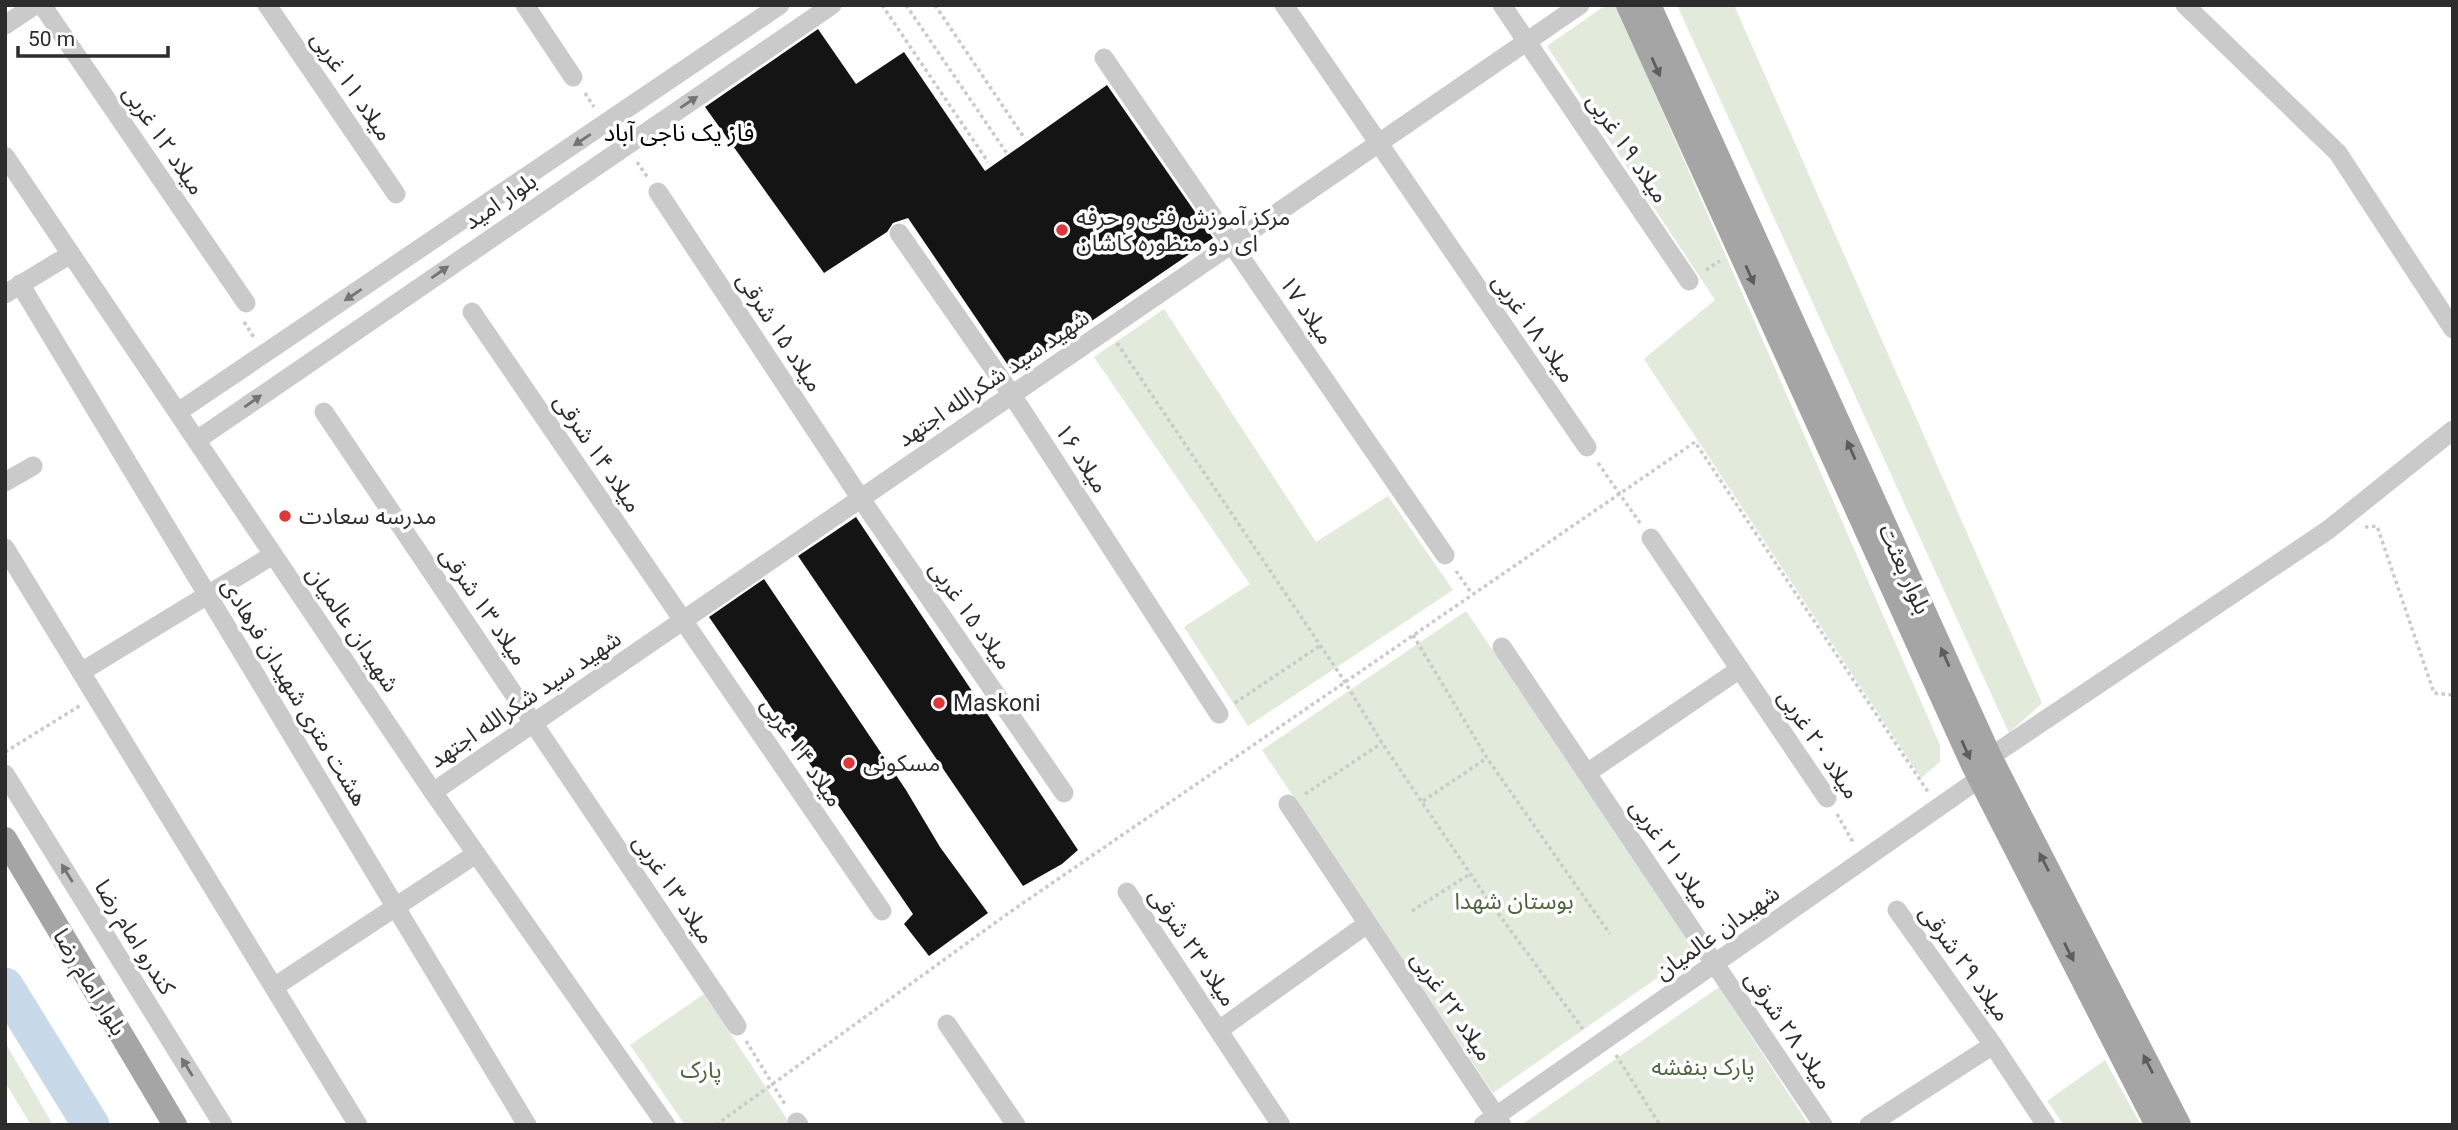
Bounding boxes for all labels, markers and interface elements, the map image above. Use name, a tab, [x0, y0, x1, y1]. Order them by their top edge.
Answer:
scale bar	[18, 14, 168, 58]
street label: میلاد ۱۱ غربی	[305, 26, 398, 146]
text: 50 m	[28, 27, 75, 51]
one-way arrow	[1651, 57, 1662, 78]
street label: میلاد ۱۲ غربی	[117, 80, 210, 200]
street label: میلاد ۱۹ غربی	[1581, 88, 1674, 208]
one-way arrow	[680, 95, 698, 109]
district label: فاز یک ناجی آباد	[604, 119, 754, 147]
one-way arrow	[573, 133, 591, 147]
street label: بلوار امید	[459, 167, 542, 236]
place label: مرکز آموزش فنی و حرفه ای دو منظوره کاشان	[1076, 204, 1290, 257]
marker: مرکز آموزش فنی و حرفه ای دو منظوره کاشان	[1054, 222, 1070, 238]
one-way arrow	[1745, 264, 1756, 285]
one-way arrow	[431, 265, 449, 279]
street label: میلاد ۱۵ شرقی	[731, 268, 828, 397]
street label: میلاد ۱۸ غربی	[1486, 269, 1581, 388]
street label: میلاد ۱۷	[1274, 271, 1339, 350]
one-way arrow	[343, 288, 363, 301]
street label: شهید سید شکرالله اجتهد	[892, 304, 1094, 453]
street label: میلاد ۱۴ شرقی	[548, 389, 647, 518]
one-way arrow	[244, 394, 262, 408]
street label: میلاد ۱۶	[1049, 418, 1114, 498]
one-way arrow	[1845, 440, 1857, 460]
place label: مدرسه سعادت	[299, 503, 437, 530]
marker: مدرسه سعادت	[277, 508, 293, 524]
street label: بلوار بعثت	[1873, 520, 1936, 618]
street label: میلاد ۱۳ شرقی	[434, 542, 533, 671]
street label: میلاد ۱۵ غربی	[923, 556, 1018, 675]
street label: شهیدان عالمیان	[301, 561, 405, 697]
street label: هشت متری شهیدان فرهادی	[216, 574, 373, 811]
street label: شهید سید شکرالله اجتهد	[424, 625, 626, 774]
one-way arrow	[1939, 647, 1951, 667]
street label: میلاد ۲۰ غربی	[1772, 684, 1865, 804]
place label: Maskoni	[953, 690, 1041, 717]
street label: میلاد ۱۴ غربی	[755, 692, 848, 812]
marker: Maskoni	[931, 695, 947, 711]
one-way arrow	[1960, 740, 1971, 760]
place label: مسکونی	[863, 750, 940, 777]
marker: مسکونی	[841, 755, 857, 771]
street label: میلاد ۲۱ غربی	[1624, 794, 1717, 914]
street label: میلاد ۱۳ غربی	[627, 829, 720, 949]
one-way arrow	[2038, 852, 2049, 872]
one-way arrow	[60, 864, 73, 883]
street label: کندرو امام رضا	[85, 875, 181, 1002]
street label: شهیدان عالمیان	[1650, 879, 1785, 985]
street label: میلاد ۲۳ شرقی	[1143, 883, 1242, 1012]
park label: بوستان شهدا	[1454, 888, 1574, 915]
street label: میلاد ۲۹ شرقی	[1913, 900, 2016, 1027]
street label: بلوار امام رضا	[44, 924, 132, 1043]
one-way arrow	[2062, 943, 2074, 963]
street label: میلاد ۲۲ غربی	[1405, 946, 1498, 1066]
street label: میلاد ۲۸ شرقی	[1739, 966, 1838, 1095]
park label: پارک بنفشه	[1651, 1054, 1755, 1082]
one-way arrow	[2142, 1054, 2153, 1074]
one-way arrow	[180, 1057, 193, 1076]
park label: پارک	[680, 1057, 722, 1085]

